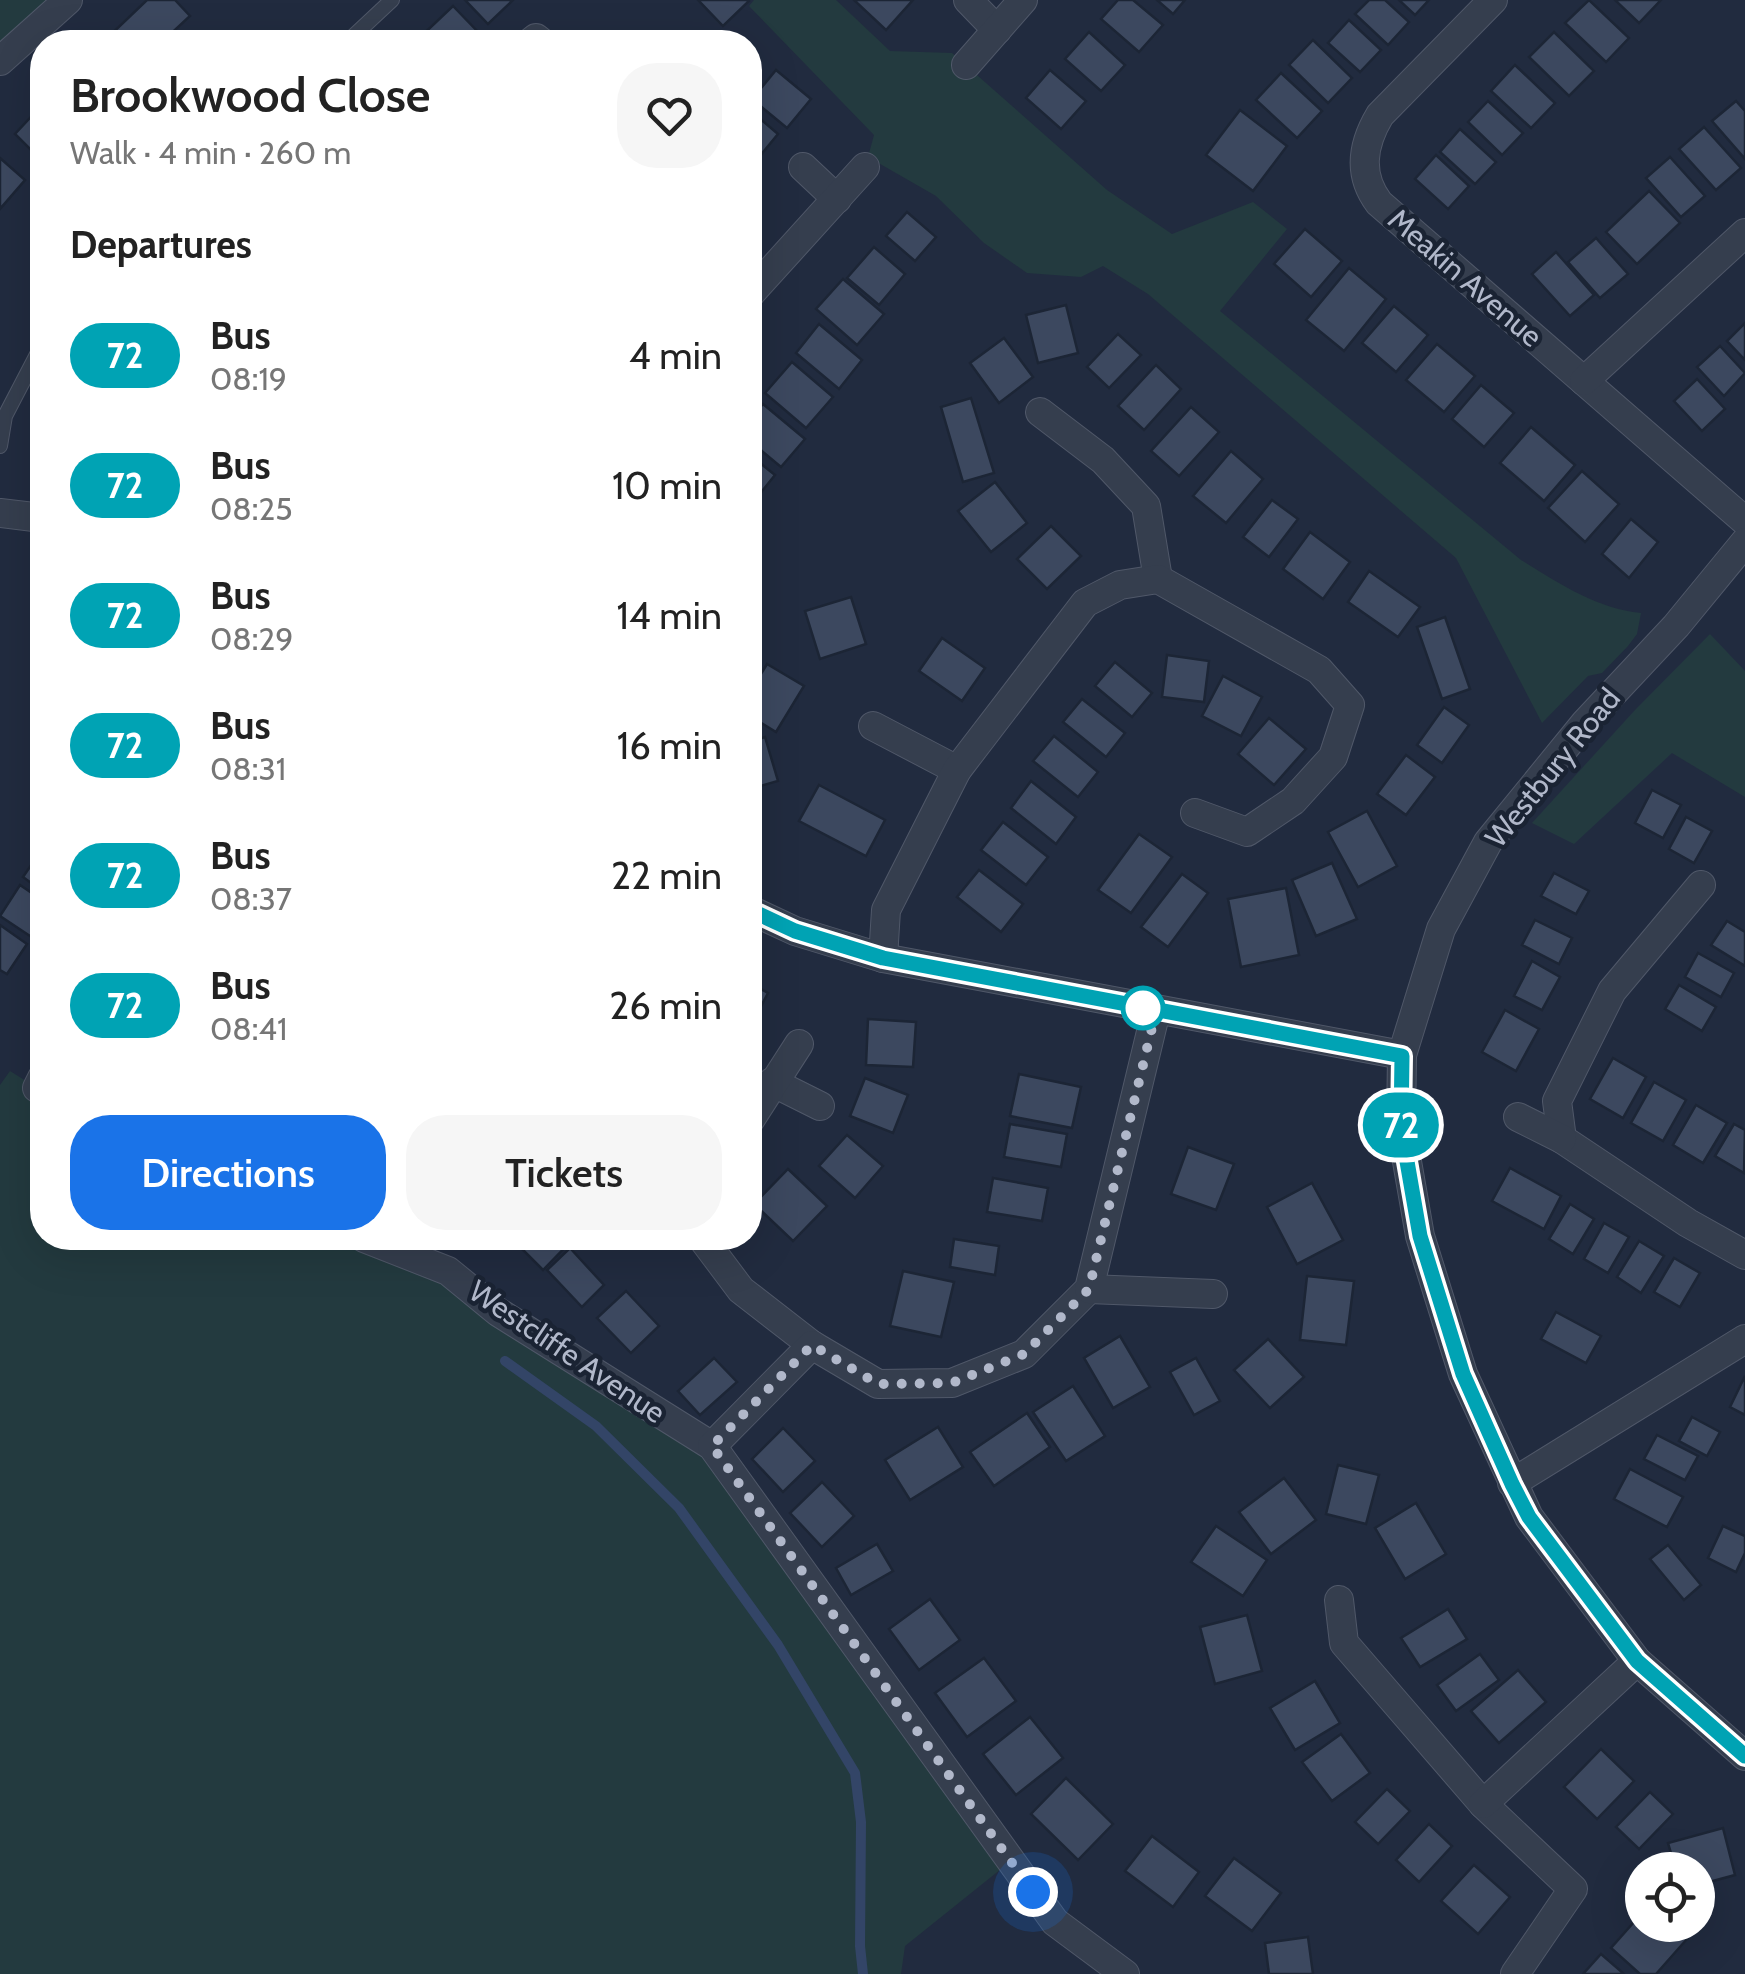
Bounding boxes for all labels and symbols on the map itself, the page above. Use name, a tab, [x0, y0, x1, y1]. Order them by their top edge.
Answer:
street label: Meakin Avenue	[1381, 201, 1550, 355]
street label: Westbury Road	[1477, 681, 1628, 855]
unlabelled marker	[1122, 987, 1164, 1029]
line badge: 72	[1356, 1092, 1446, 1158]
street label: Westcliffe Avenue	[462, 1272, 672, 1431]
your location	[1008, 1867, 1058, 1917]

